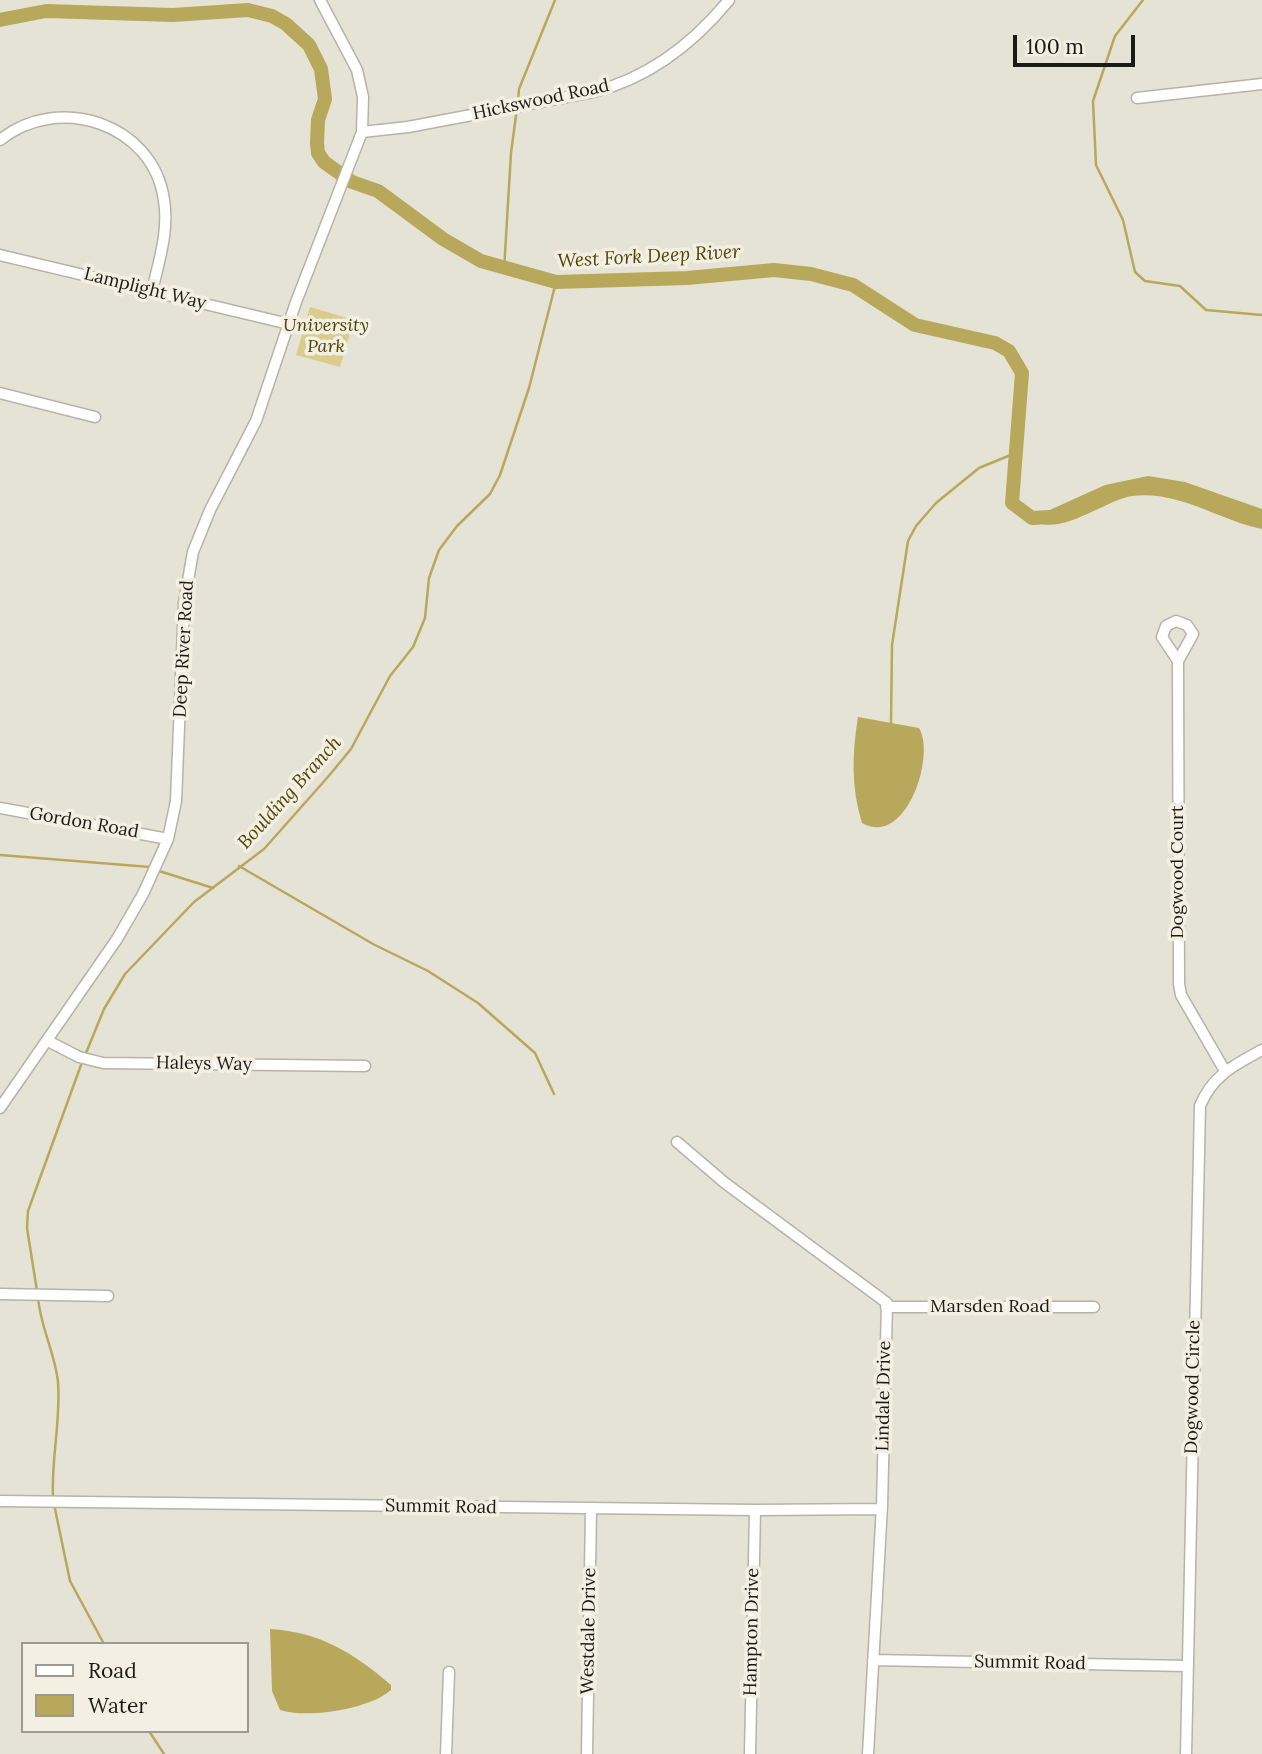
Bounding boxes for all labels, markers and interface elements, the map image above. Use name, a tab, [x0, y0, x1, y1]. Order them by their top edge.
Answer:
scale bar	[1017, 21, 1140, 65]
text: 100 m	[1026, 33, 1084, 60]
street label: Hickswood Road	[471, 75, 611, 125]
water label: West Fork Deep River	[557, 241, 741, 273]
street label: Lamplight Way	[82, 263, 208, 315]
park label: University Park	[283, 315, 369, 358]
street label: Deep River Road	[170, 580, 198, 718]
water label: Boulding Branch	[233, 732, 347, 854]
street label: Gordon Road	[28, 803, 140, 843]
street label: Dogwood Court	[1167, 805, 1189, 939]
street label: Haleys Way	[156, 1052, 252, 1076]
street label: Marsden Road	[930, 1296, 1050, 1318]
street label: Dogwood Circle	[1181, 1320, 1205, 1454]
street label: Lindale Drive	[872, 1340, 896, 1452]
street label: Summit Road	[385, 1495, 497, 1519]
street label: Westdale Drive	[577, 1567, 601, 1695]
street label: Hampton Drive	[740, 1568, 764, 1696]
legend	[21, 1642, 248, 1733]
street label: Summit Road	[974, 1651, 1086, 1675]
text: Road	[88, 1657, 137, 1684]
text: Water	[88, 1692, 147, 1719]

